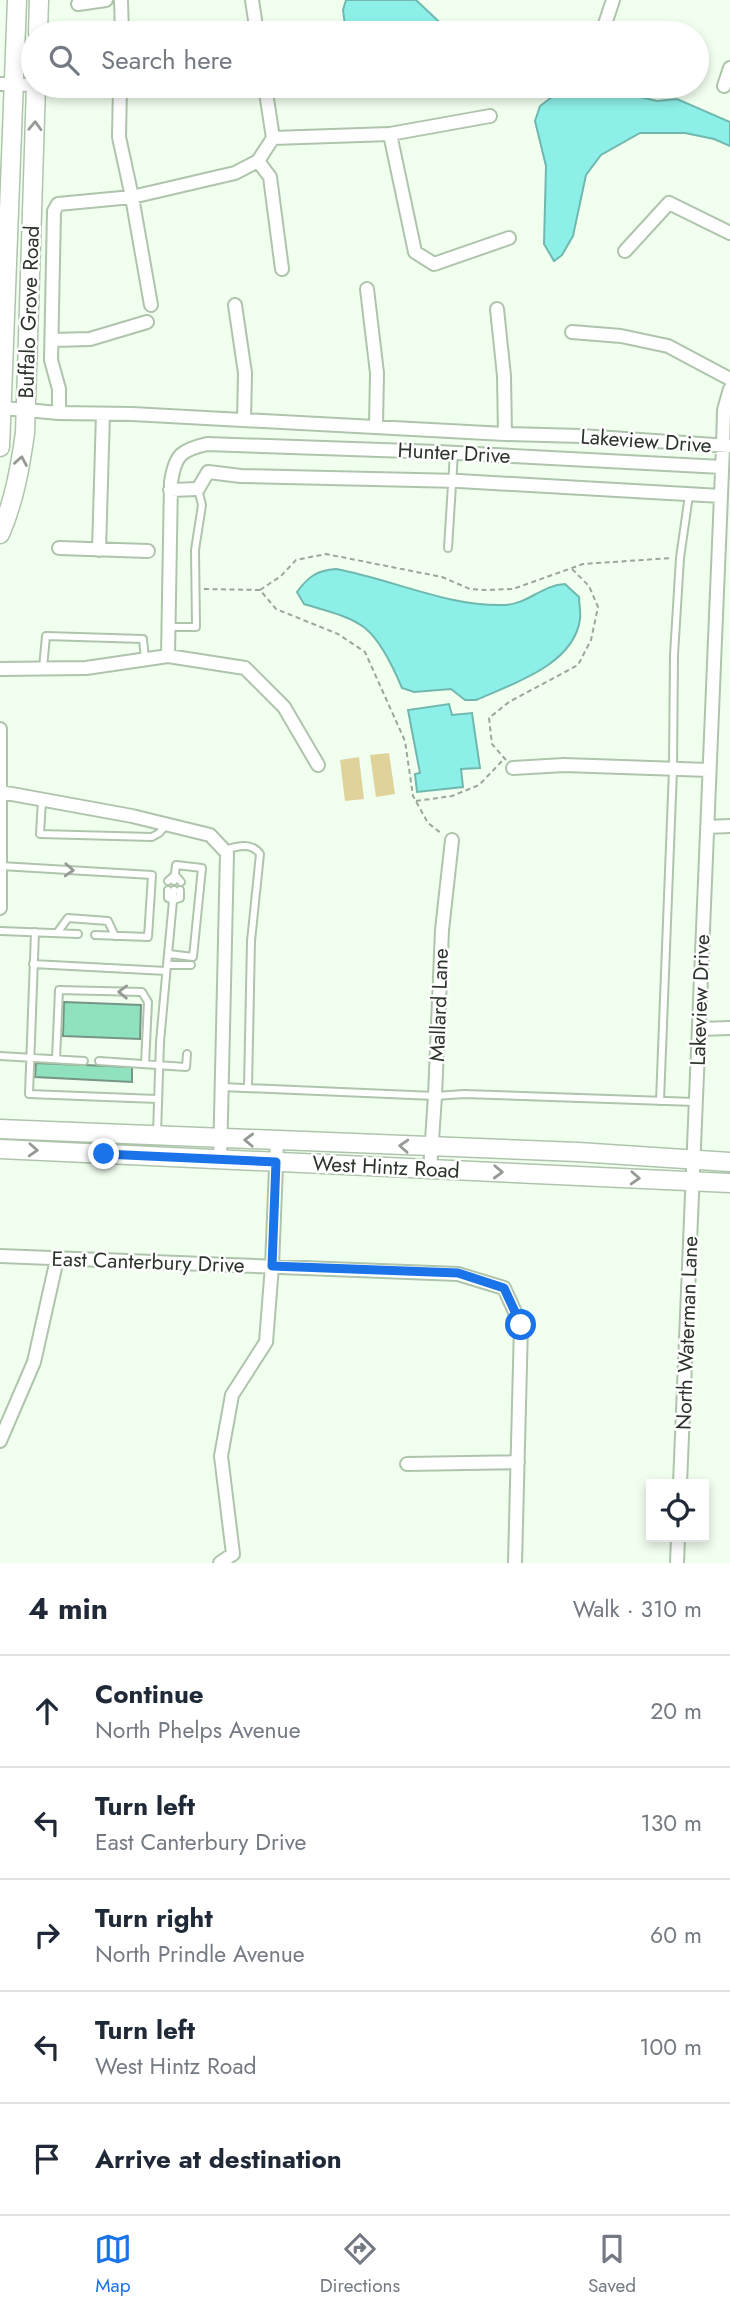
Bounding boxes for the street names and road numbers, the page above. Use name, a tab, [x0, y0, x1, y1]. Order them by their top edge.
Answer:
street label: Buffalo Grove Road	[11, 225, 47, 399]
street label: Lakeview Drive	[579, 421, 713, 461]
street label: Hunter Drive	[397, 435, 511, 471]
street label: Lakeview Drive	[683, 934, 717, 1066]
street label: Mallard Lane	[422, 947, 456, 1062]
street label: West Hintz Road	[312, 1148, 460, 1186]
street label: North Waterman Lane	[669, 1235, 705, 1431]
street label: East Canterbury Drive	[51, 1244, 245, 1280]

